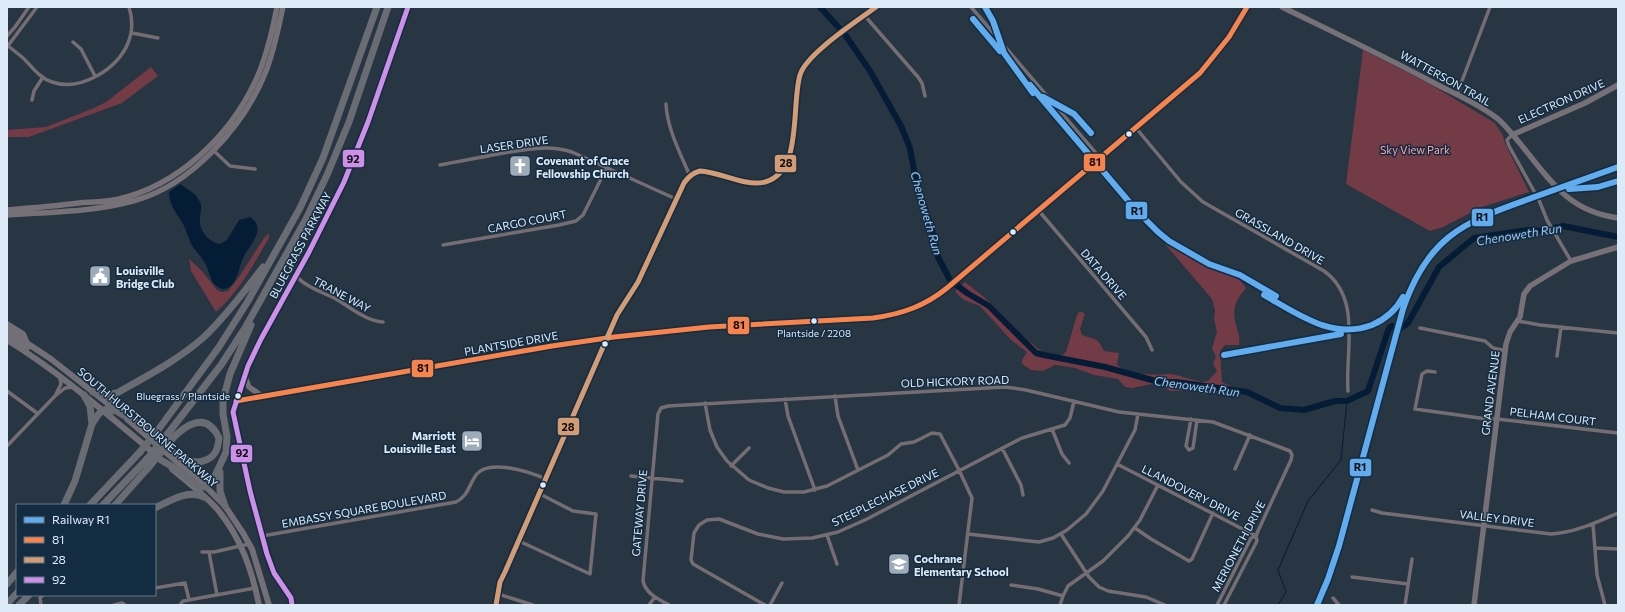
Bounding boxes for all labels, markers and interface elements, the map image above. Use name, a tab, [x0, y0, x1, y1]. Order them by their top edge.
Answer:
street label: WATTERSON TRAIL	[1398, 48, 1494, 108]
street label: ELECTRON DRIVE	[1516, 76, 1606, 126]
unlabelled marker	[1124, 129, 1134, 139]
street label: LASER DRIVE	[479, 133, 549, 155]
park label: Sky View Park	[1380, 143, 1450, 156]
line badge: 92	[342, 149, 365, 168]
text: 92	[347, 152, 359, 165]
church icon: Covenant of Grace Fellowship Church	[507, 153, 533, 179]
line badge: 81	[1083, 153, 1106, 172]
place label: Covenant of Grace Fellowship Church	[536, 154, 629, 180]
line badge: 28	[774, 154, 797, 173]
text: 81	[1089, 155, 1101, 168]
text: 28	[780, 156, 793, 169]
water label: Chenoweth Run	[908, 169, 946, 257]
street label: BLUEGRASS PARKWAY	[266, 190, 334, 300]
line badge: R1	[1125, 201, 1148, 220]
text: R1	[1131, 204, 1143, 217]
street label: GRASSLAND DRIVE	[1233, 205, 1327, 267]
street label: CARGO COURT	[486, 207, 568, 235]
line badge: R1	[1471, 208, 1494, 227]
text: R1	[1476, 210, 1488, 223]
water label: Chenoweth Run	[1475, 220, 1563, 248]
unlabelled marker	[1008, 227, 1018, 237]
street label: DATA DRIVE	[1078, 246, 1130, 302]
public building icon: Louisville Bridge Club	[87, 263, 113, 289]
place label: Louisville Bridge Club	[116, 264, 175, 290]
street label: TRANE WAY	[311, 273, 373, 315]
line badge: 81	[727, 316, 750, 335]
marker: Plantside / 2208	[809, 316, 819, 326]
text: 81	[733, 318, 745, 331]
place label: Plantside / 2208	[777, 327, 851, 339]
street label: PLANTSIDE DRIVE	[463, 328, 559, 358]
unlabelled marker	[600, 339, 610, 349]
street label: GRAND AVENUE	[1478, 350, 1502, 436]
line badge: 81	[411, 359, 434, 378]
text: 81	[417, 361, 429, 374]
street label: SOUTH HURSTBOURNE PARKWAY	[75, 364, 221, 490]
street label: OLD HICKORY ROAD	[901, 373, 1009, 389]
water label: Chenoweth Run	[1153, 373, 1241, 399]
place label: Bluegrass / Plantside	[136, 390, 230, 402]
marker: Bluegrass / Plantside	[233, 391, 243, 401]
street label: PELHAM COURT	[1509, 404, 1597, 428]
line badge: 28	[557, 417, 580, 436]
text: 28	[562, 420, 575, 433]
hotel icon: Marriott Louisville East	[459, 428, 485, 454]
place label: Marriott Louisville East	[384, 429, 456, 455]
line badge: 92	[230, 444, 253, 463]
text: 92	[236, 446, 248, 459]
line badge: R1	[1349, 458, 1372, 477]
text: R1	[1354, 460, 1366, 473]
street label: LLANDOVERY DRIVE	[1140, 462, 1242, 522]
street label: STEEPLECHASE DRIVE	[829, 465, 941, 529]
street label: GATEWAY DRIVE	[629, 469, 649, 557]
unlabelled marker	[538, 480, 548, 490]
street label: EMBASSY SQUARE BOULEVARD	[281, 488, 447, 530]
street label: MERIONETH DRIVE	[1208, 498, 1268, 594]
legend	[16, 504, 156, 596]
street label: VALLEY DRIVE	[1459, 507, 1535, 529]
text: Railway R1	[52, 512, 110, 526]
text: 81	[52, 532, 64, 546]
school or university icon: Cochrane Elementary School	[886, 551, 912, 577]
text: 28	[52, 552, 66, 566]
place label: Cochrane Elementary School	[914, 552, 1009, 578]
text: 92	[52, 572, 66, 586]

